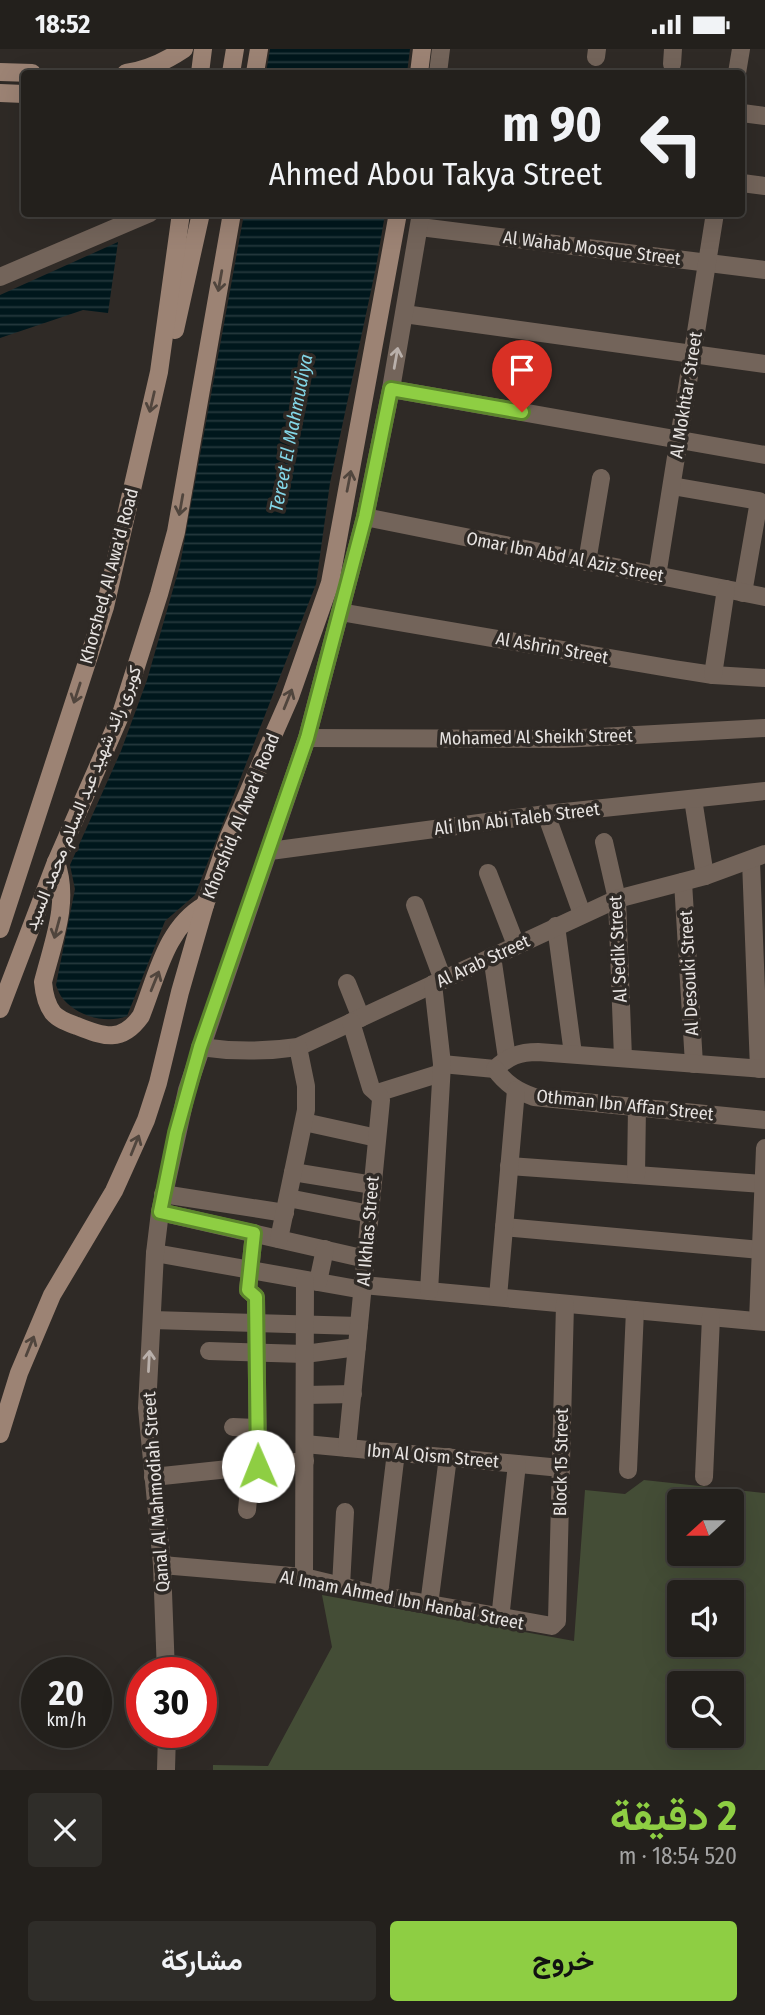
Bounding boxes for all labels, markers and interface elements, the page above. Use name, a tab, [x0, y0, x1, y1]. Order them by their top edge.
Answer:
text: 18:52	[35, 9, 90, 40]
text: 90 m	[502, 95, 602, 154]
icon: left	[626, 98, 717, 189]
text: Ahmed Abou Takya Street	[269, 155, 602, 193]
street label: Al Wahab Mosque Street	[502, 226, 682, 270]
one-way arrow	[213, 269, 226, 292]
street label: Al Mokhtar Street	[665, 330, 707, 460]
pin	[492, 340, 552, 412]
one-way arrow	[390, 347, 403, 370]
icon: arrive	[503, 351, 541, 389]
water label: Tereet El Mahmudiya	[264, 352, 318, 514]
one-way arrow	[145, 390, 158, 413]
one-way arrow	[343, 470, 357, 493]
street label: Khorshed, Al Awa'd Road	[75, 486, 143, 666]
one-way arrow	[173, 493, 187, 516]
street label: Omar Ibn Abd Al Aziz Street	[464, 527, 666, 587]
street label: Al Ashrin Street	[494, 627, 610, 669]
street label: كوبرى رائد شهيد عبد السلام محمد السيد	[20, 662, 147, 934]
one-way arrow	[69, 682, 82, 704]
one-way arrow	[283, 689, 296, 711]
street label: Mohamed Al Sheikh Street	[439, 724, 633, 750]
street label: Khorshid, Al Awa'd Road	[198, 730, 284, 902]
street label: Ali Ibn Abi Taleb Street	[433, 798, 601, 840]
street label: Al Sedik Street	[604, 895, 632, 1003]
street label: Al Desouki Street	[675, 910, 703, 1036]
one-way arrow	[49, 917, 62, 939]
street label: Al Arab Street	[433, 930, 533, 992]
one-way arrow	[149, 971, 162, 993]
street label: Othman Ibn Affan Street	[535, 1085, 715, 1125]
one-way arrow	[130, 1135, 143, 1157]
street label: Al Ikhlas Street	[352, 1175, 384, 1287]
one-way arrow	[24, 1336, 37, 1357]
one-way arrow	[143, 1349, 156, 1372]
street label: Qanal Al Mahmodiah Street	[138, 1391, 174, 1593]
street label: Block 15 Street	[549, 1408, 573, 1516]
position arrow	[221, 1429, 295, 1503]
street label: Ibn Al Qism Street	[366, 1439, 500, 1473]
north arrow	[667, 1489, 744, 1566]
map controls	[667, 1489, 744, 1748]
street label: Al Imam Ahmed Ibn Hanbal Street	[278, 1566, 526, 1634]
button: sound	[667, 1580, 744, 1657]
speed limit sign: 30	[126, 1657, 217, 1748]
button: search	[667, 1671, 744, 1748]
text: 20	[49, 1672, 84, 1714]
text: km/h	[46, 1709, 87, 1731]
text: 2 دقيقة	[610, 1791, 737, 1841]
button: close	[28, 1793, 102, 1867]
text: 520 m · 18:54	[619, 1842, 737, 1870]
button: مشاركة	[28, 1921, 376, 2001]
button: خروج	[390, 1921, 737, 2001]

